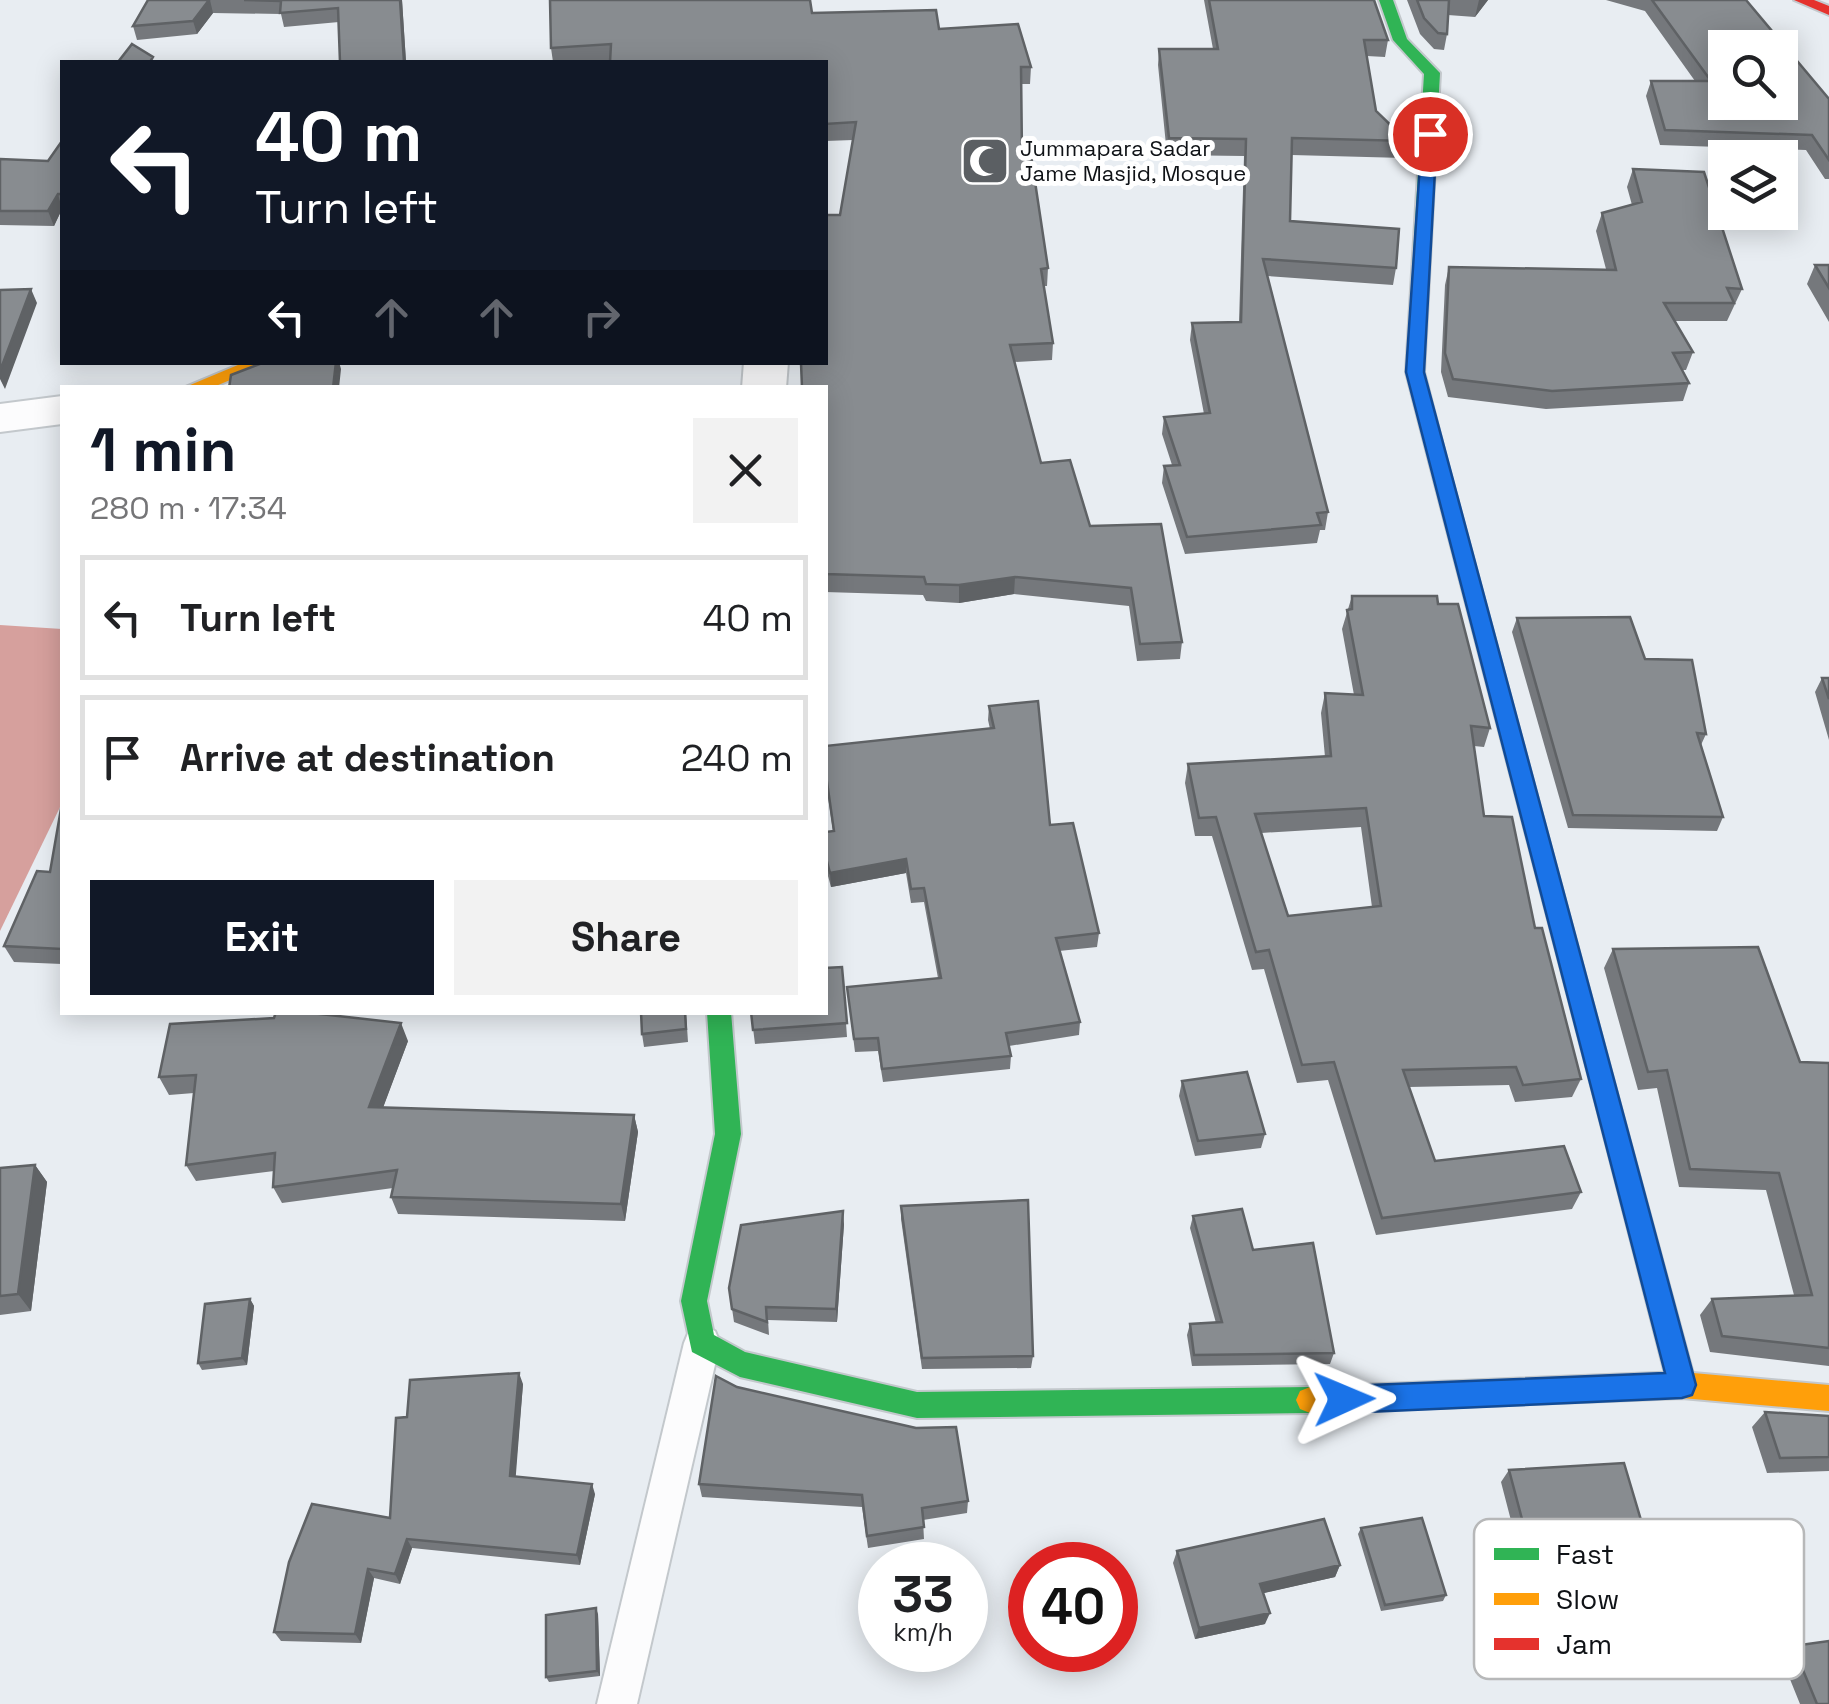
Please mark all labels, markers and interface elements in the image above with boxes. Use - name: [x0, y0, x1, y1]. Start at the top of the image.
- map controls: [1708, 30, 1798, 230]
- button: search: [1708, 30, 1798, 120]
- text: 40 m: [255, 92, 422, 181]
- pin: [1388, 92, 1473, 177]
- icon: left: [90, 100, 220, 230]
- icon: arrive: [1403, 107, 1458, 162]
- place label: Jummapara Sadar Jame Masjid, Mosque: [1020, 134, 1246, 187]
- mosque icon: Jummapara Sadar Jame Masjid, Mosque: [959, 135, 1011, 187]
- button: layers: [1708, 140, 1798, 230]
- text: Turn left: [255, 179, 438, 236]
- icon: left: [259, 290, 314, 345]
- icon: ahead: [364, 290, 419, 345]
- icon: ahead: [469, 290, 524, 345]
- icon: right: [574, 290, 629, 345]
- text: 1 min: [90, 412, 237, 489]
- button: close: [693, 418, 798, 523]
- text: 280 m · 17:34: [90, 488, 287, 528]
- icon: left: [95, 590, 150, 645]
- text: Turn left: [180, 594, 336, 642]
- text: 40 m: [702, 594, 793, 642]
- icon: arrive: [95, 730, 150, 785]
- text: Arrive at destination: [180, 734, 555, 782]
- text: 240 m: [681, 734, 793, 782]
- button: Exit: [90, 880, 434, 995]
- button: Share: [454, 880, 798, 995]
- position arrow: [1292, 1347, 1396, 1451]
- legend: [1474, 1519, 1804, 1679]
- text: Fast: [1556, 1536, 1614, 1572]
- speed limit sign: 40: [1008, 1542, 1138, 1672]
- text: 33: [893, 1563, 953, 1627]
- text: Slow: [1556, 1581, 1619, 1617]
- text: km/h: [893, 1616, 953, 1648]
- text: Jam: [1556, 1626, 1612, 1662]

